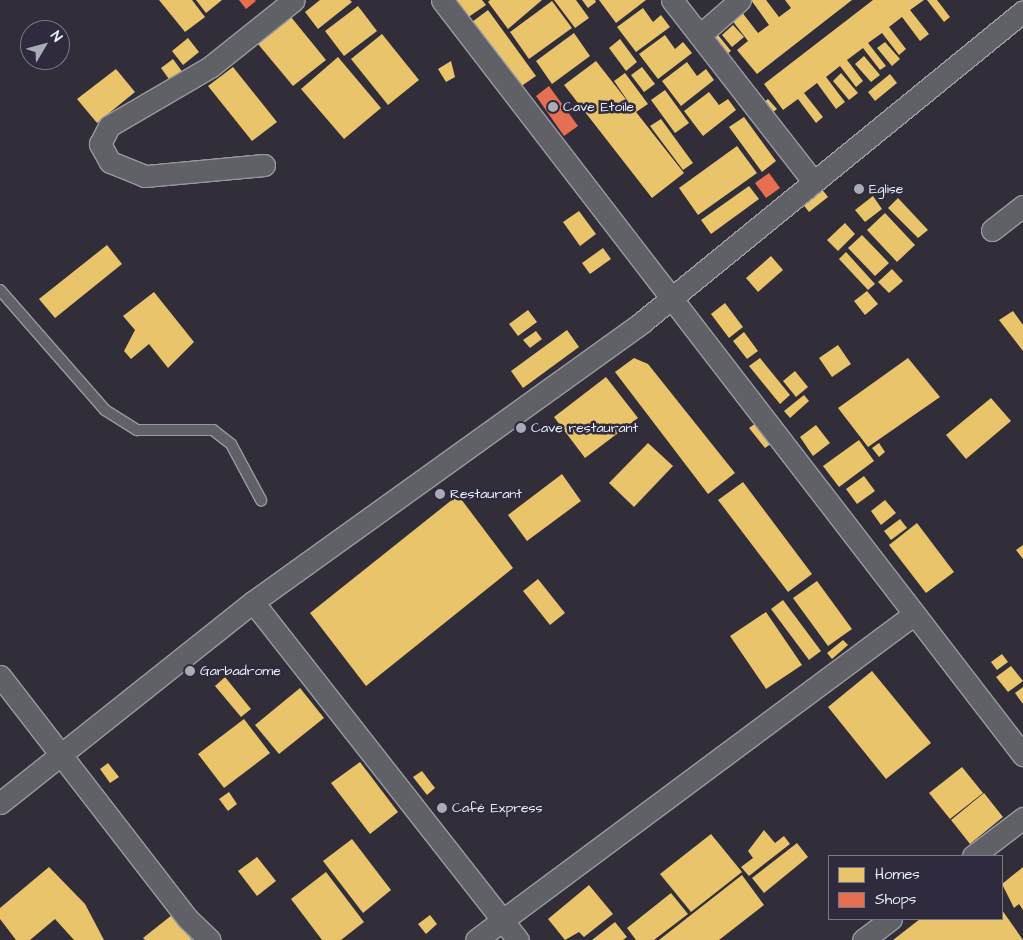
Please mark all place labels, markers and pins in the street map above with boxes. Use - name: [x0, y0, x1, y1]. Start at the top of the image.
- place label: Cave Etoile: [563, 99, 634, 115]
- marker: Cave Etoile: [547, 101, 559, 113]
- place label: Eglise: [869, 181, 903, 197]
- marker: Eglise: [853, 183, 865, 195]
- place label: Cave restaurant: [531, 420, 638, 436]
- marker: Cave restaurant: [515, 422, 527, 434]
- place label: Restaurant: [450, 486, 522, 502]
- marker: Restaurant: [434, 488, 446, 500]
- place label: Garbadrome: [200, 663, 281, 679]
- marker: Garbadrome: [184, 665, 196, 677]
- place label: Café Express: [452, 800, 543, 816]
- marker: Café Express: [436, 802, 448, 814]

